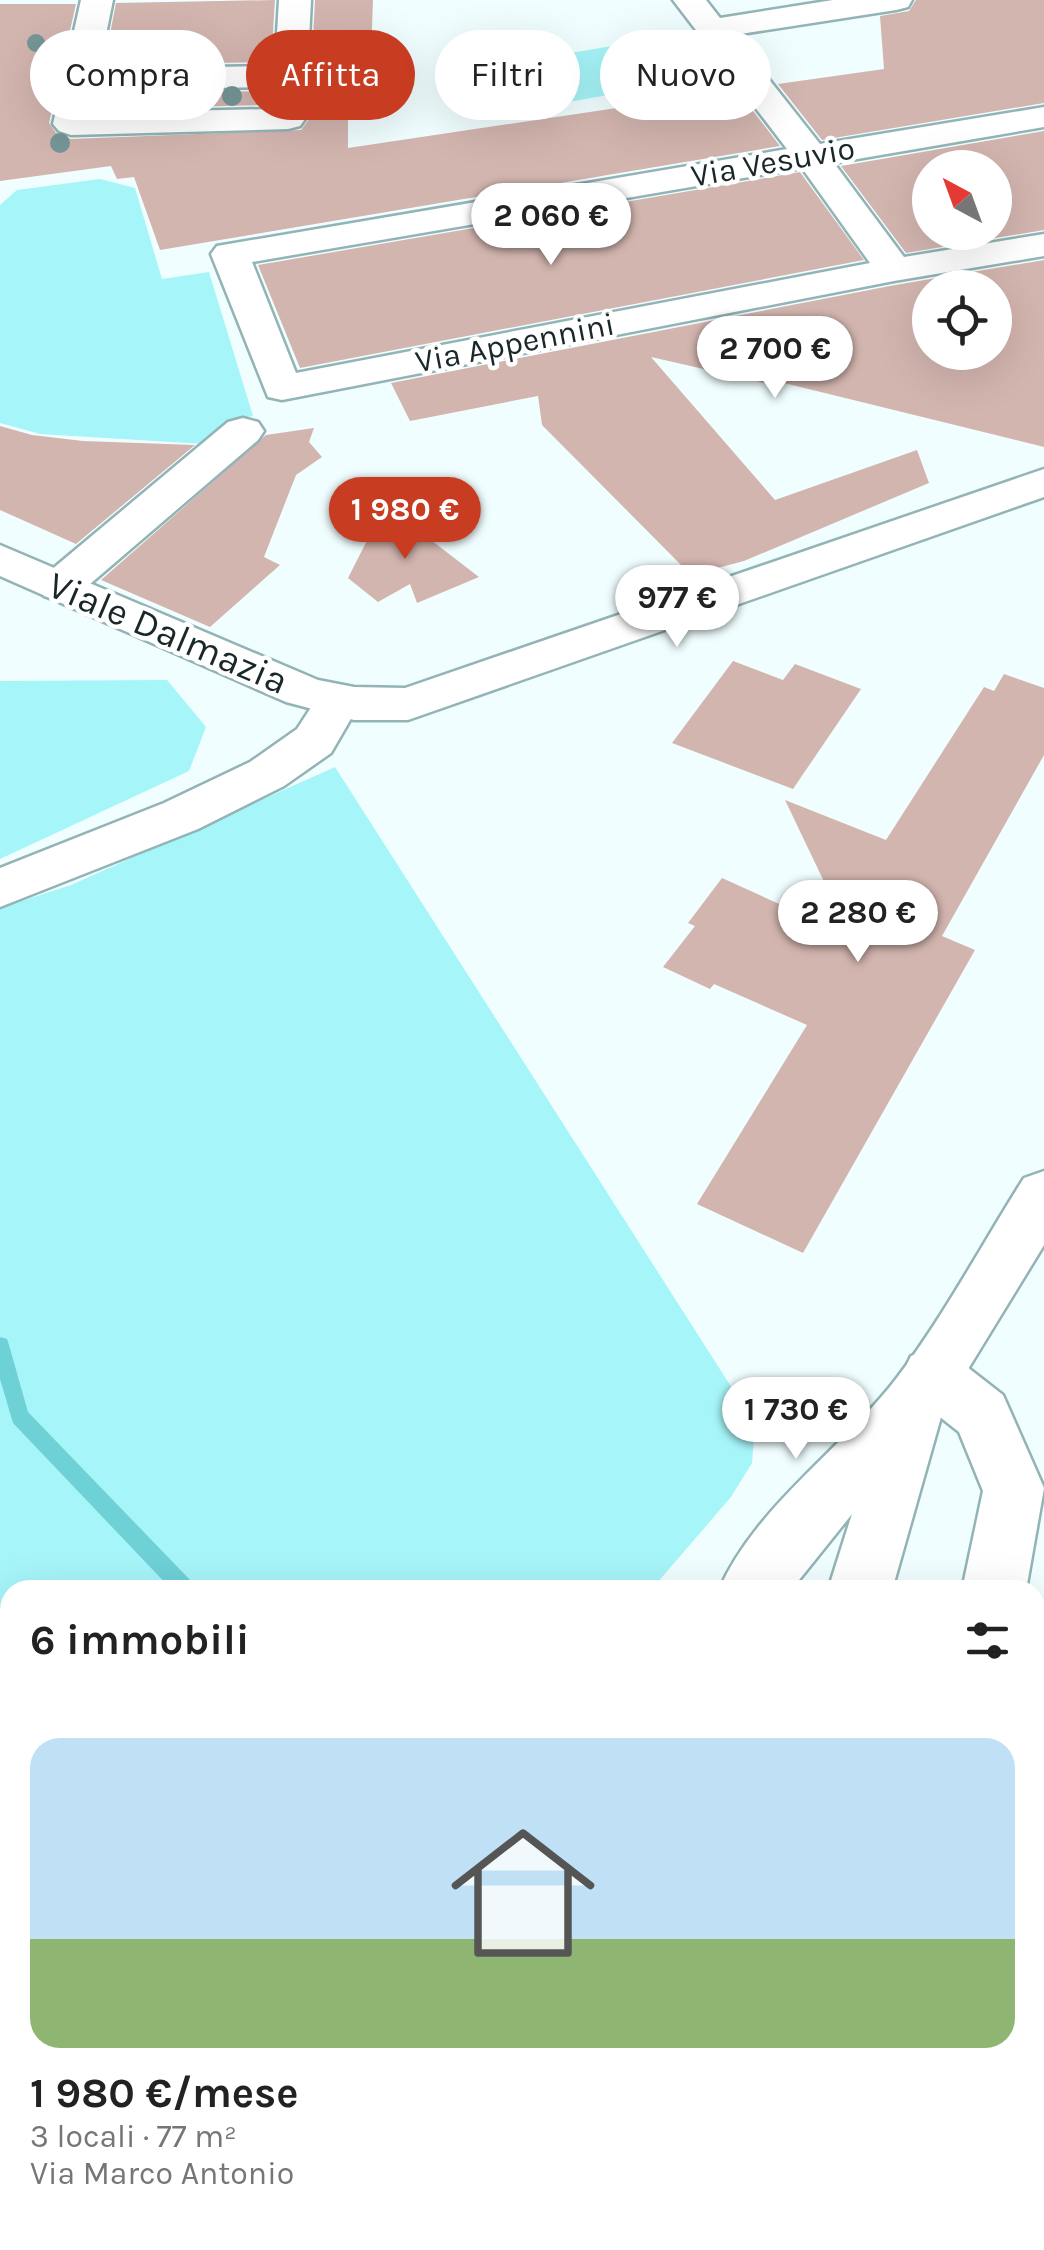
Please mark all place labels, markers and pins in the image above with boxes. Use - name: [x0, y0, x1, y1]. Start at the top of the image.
- pin: 2 060 €: [459, 183, 643, 268]
- pin: 2 700 €: [683, 316, 867, 401]
- pin: 1 980 €: [313, 477, 497, 562]
- pin: 977 €: [607, 565, 747, 650]
- pin: 2 280 €: [766, 880, 950, 965]
- pin: 1 730 €: [704, 1377, 888, 1462]

